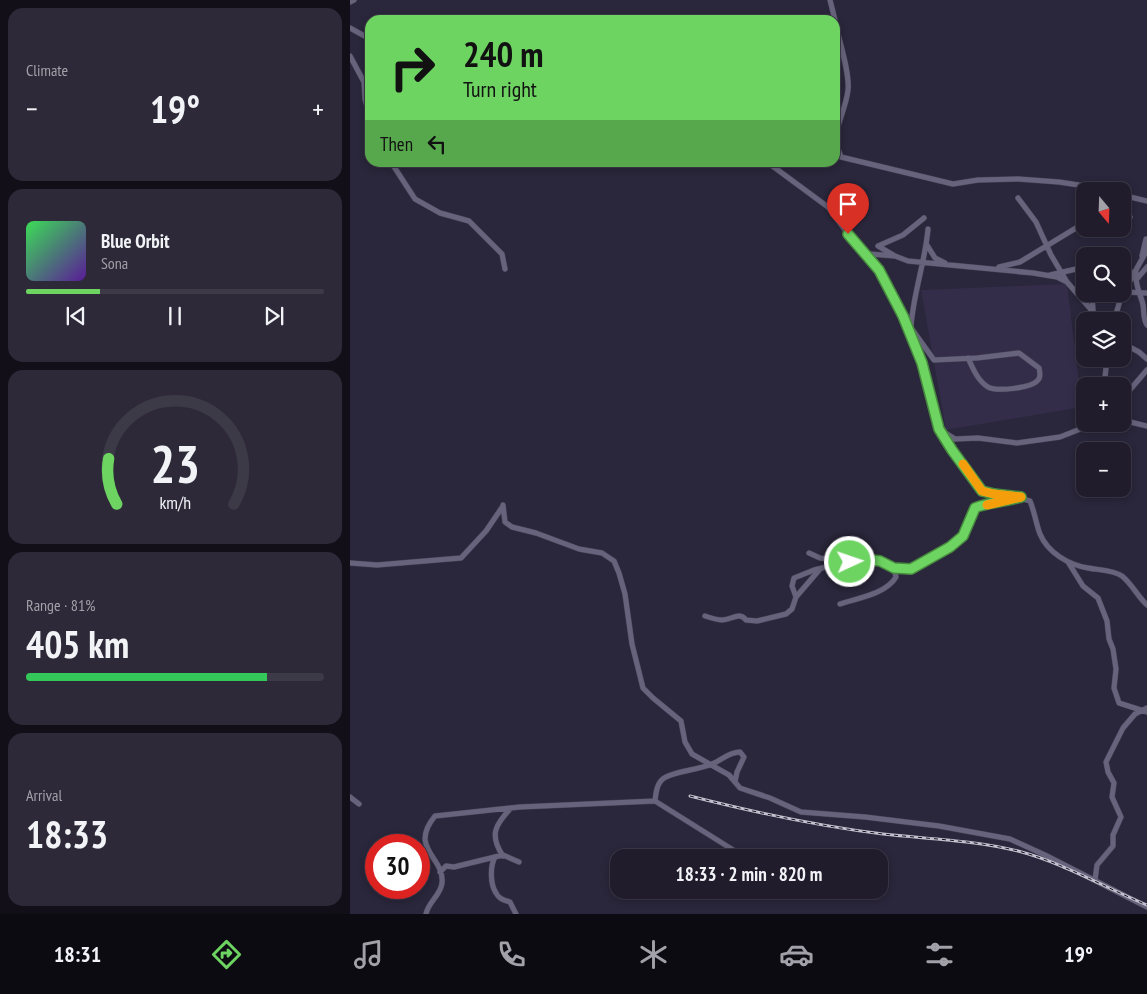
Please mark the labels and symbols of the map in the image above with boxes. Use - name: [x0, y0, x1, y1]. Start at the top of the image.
- north arrow: [1076, 182, 1131, 238]
- pin: [827, 183, 869, 234]
- position arrow: [823, 535, 875, 587]
- speed limit sign: 30: [365, 834, 430, 899]

